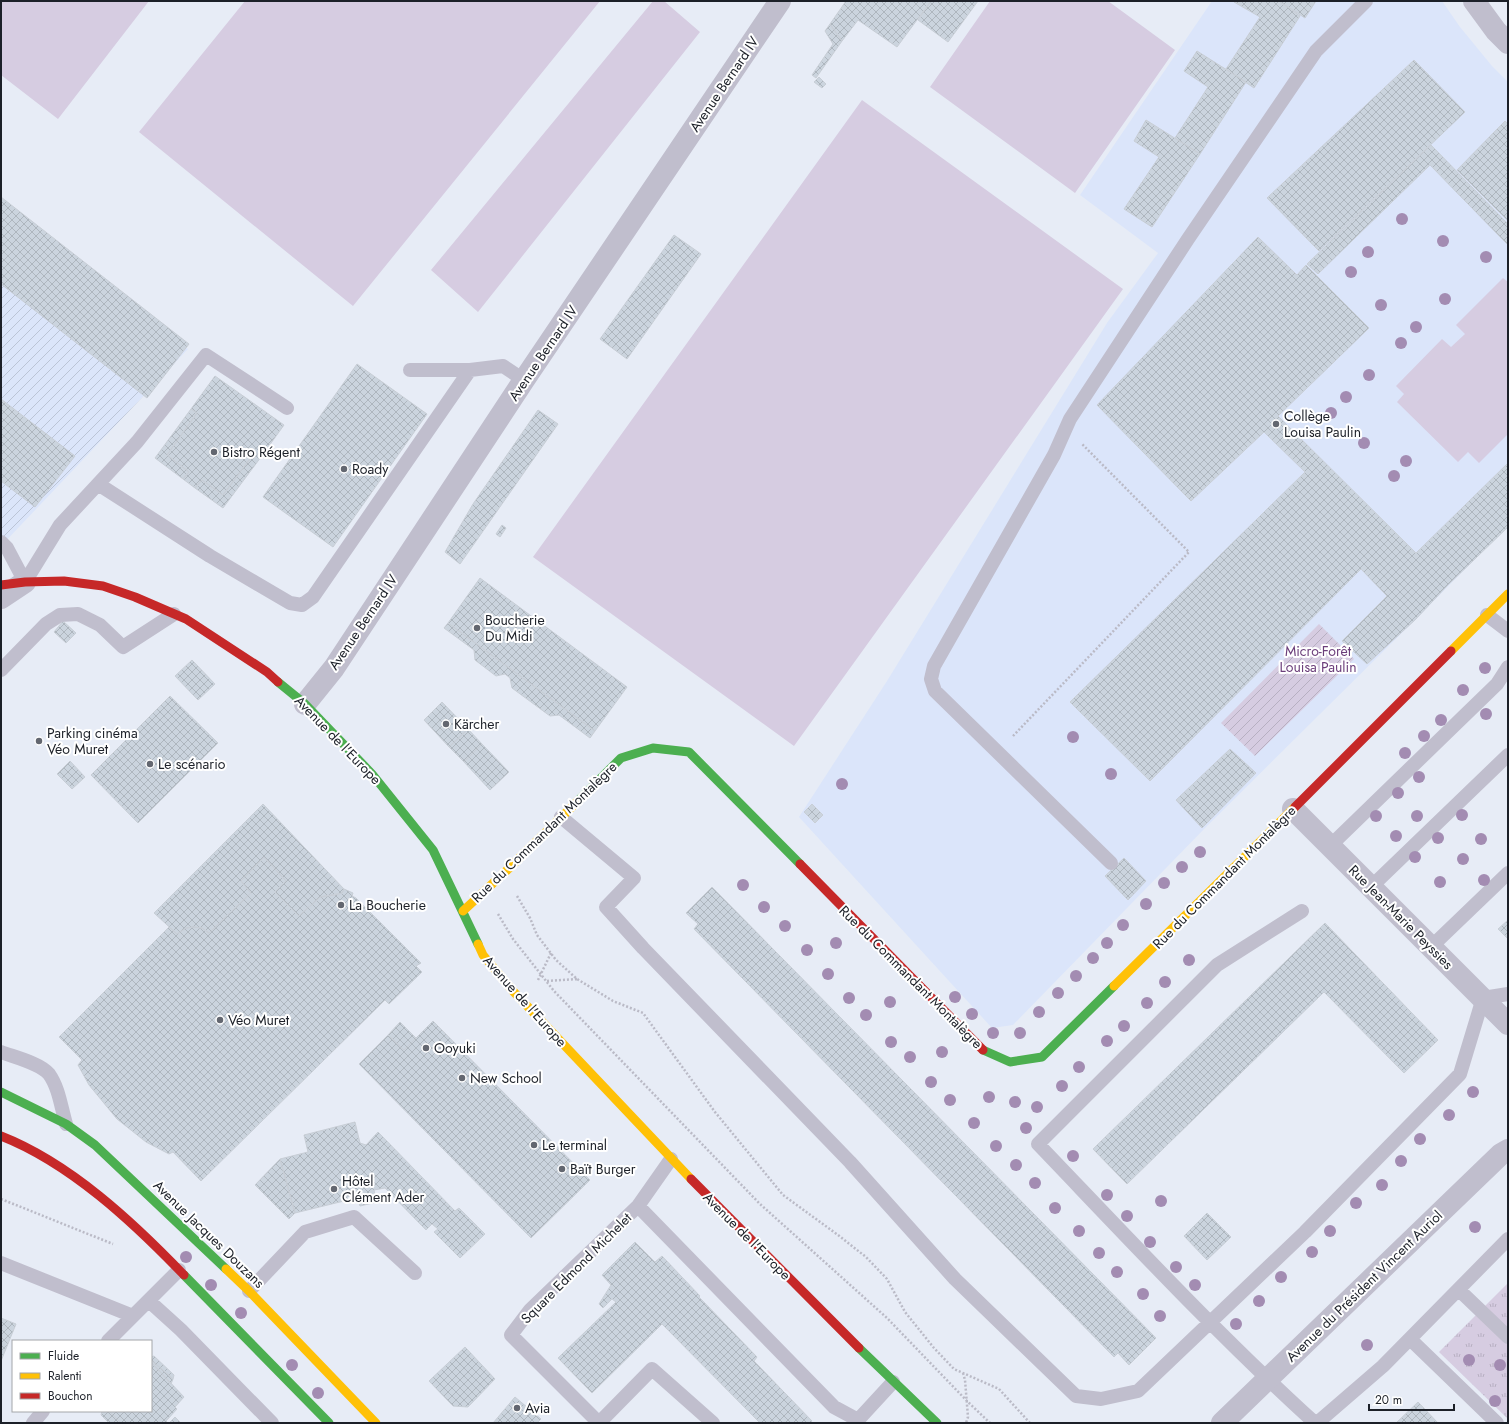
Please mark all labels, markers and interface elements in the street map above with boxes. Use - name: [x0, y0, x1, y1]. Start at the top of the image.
- street label: Avenue Bernard IV: [685, 32, 764, 136]
- street label: Avenue Bernard IV: [504, 301, 583, 405]
- place label: Collège Louisa Paulin: [1284, 406, 1361, 442]
- marker: Collège Louisa Paulin: [1271, 419, 1281, 429]
- place label: Bistro Régent: [222, 442, 300, 462]
- marker: Bistro Régent: [209, 447, 219, 457]
- place label: Roady: [352, 459, 389, 479]
- marker: Roady: [339, 464, 349, 474]
- street label: Avenue Bernard IV: [324, 570, 403, 674]
- place label: Boucherie Du Midi: [485, 610, 545, 646]
- marker: Boucherie Du Midi: [472, 623, 482, 633]
- park label: Micro-Forêt Louisa Paulin: [1279, 641, 1357, 677]
- street label: Avenue de l'Europe: [290, 691, 386, 789]
- place label: Kärcher: [454, 714, 500, 734]
- marker: Kärcher: [441, 719, 451, 729]
- place label: Parking cinéma Véo Muret: [47, 723, 138, 759]
- marker: Parking cinéma Véo Muret: [34, 736, 44, 746]
- place label: Le scénario: [158, 754, 226, 774]
- street label: Rue du Commandant Montalègre: [467, 757, 621, 907]
- marker: Le scénario: [145, 759, 155, 769]
- street label: Rue du Commandant Montalègre: [1148, 801, 1300, 953]
- street label: Rue Jean-Marie Peyssies: [1344, 860, 1458, 974]
- place label: La Boucherie: [349, 895, 426, 915]
- marker: La Boucherie: [336, 900, 346, 910]
- street label: Rue du Commandant Montalègre: [835, 901, 987, 1053]
- street label: Avenue de l'Europe: [478, 951, 572, 1051]
- place label: Véo Muret: [228, 1010, 290, 1030]
- marker: Véo Muret: [215, 1015, 225, 1025]
- place label: Ooyuki: [434, 1038, 476, 1058]
- marker: Ooyuki: [421, 1043, 431, 1053]
- place label: New School: [470, 1068, 542, 1088]
- marker: New School: [457, 1073, 467, 1083]
- place label: Le terminal: [542, 1135, 607, 1155]
- marker: Le terminal: [529, 1140, 539, 1150]
- place label: Baït Burger: [570, 1159, 636, 1179]
- marker: Baït Burger: [557, 1164, 567, 1174]
- place label: Hôtel Clément Ader: [342, 1171, 424, 1207]
- street label: Avenue Jacques Douzans: [149, 1176, 269, 1293]
- marker: Hôtel Clément Ader: [329, 1184, 339, 1194]
- street label: Avenue de l'Europe: [699, 1188, 795, 1284]
- street label: Avenue du Président Vincent Auriol: [1281, 1206, 1447, 1366]
- street label: Square Edmond Michelet: [516, 1208, 636, 1328]
- legend: [12, 1340, 152, 1412]
- text: Fluide: [48, 1347, 79, 1365]
- text: Ralenti: [48, 1367, 82, 1385]
- scale bar: [1369, 1386, 1454, 1412]
- text: Bouchon: [48, 1387, 92, 1405]
- text: 20 m: [1375, 1391, 1402, 1409]
- place label: Avia: [525, 1398, 550, 1418]
- marker: Avia: [512, 1403, 522, 1413]

